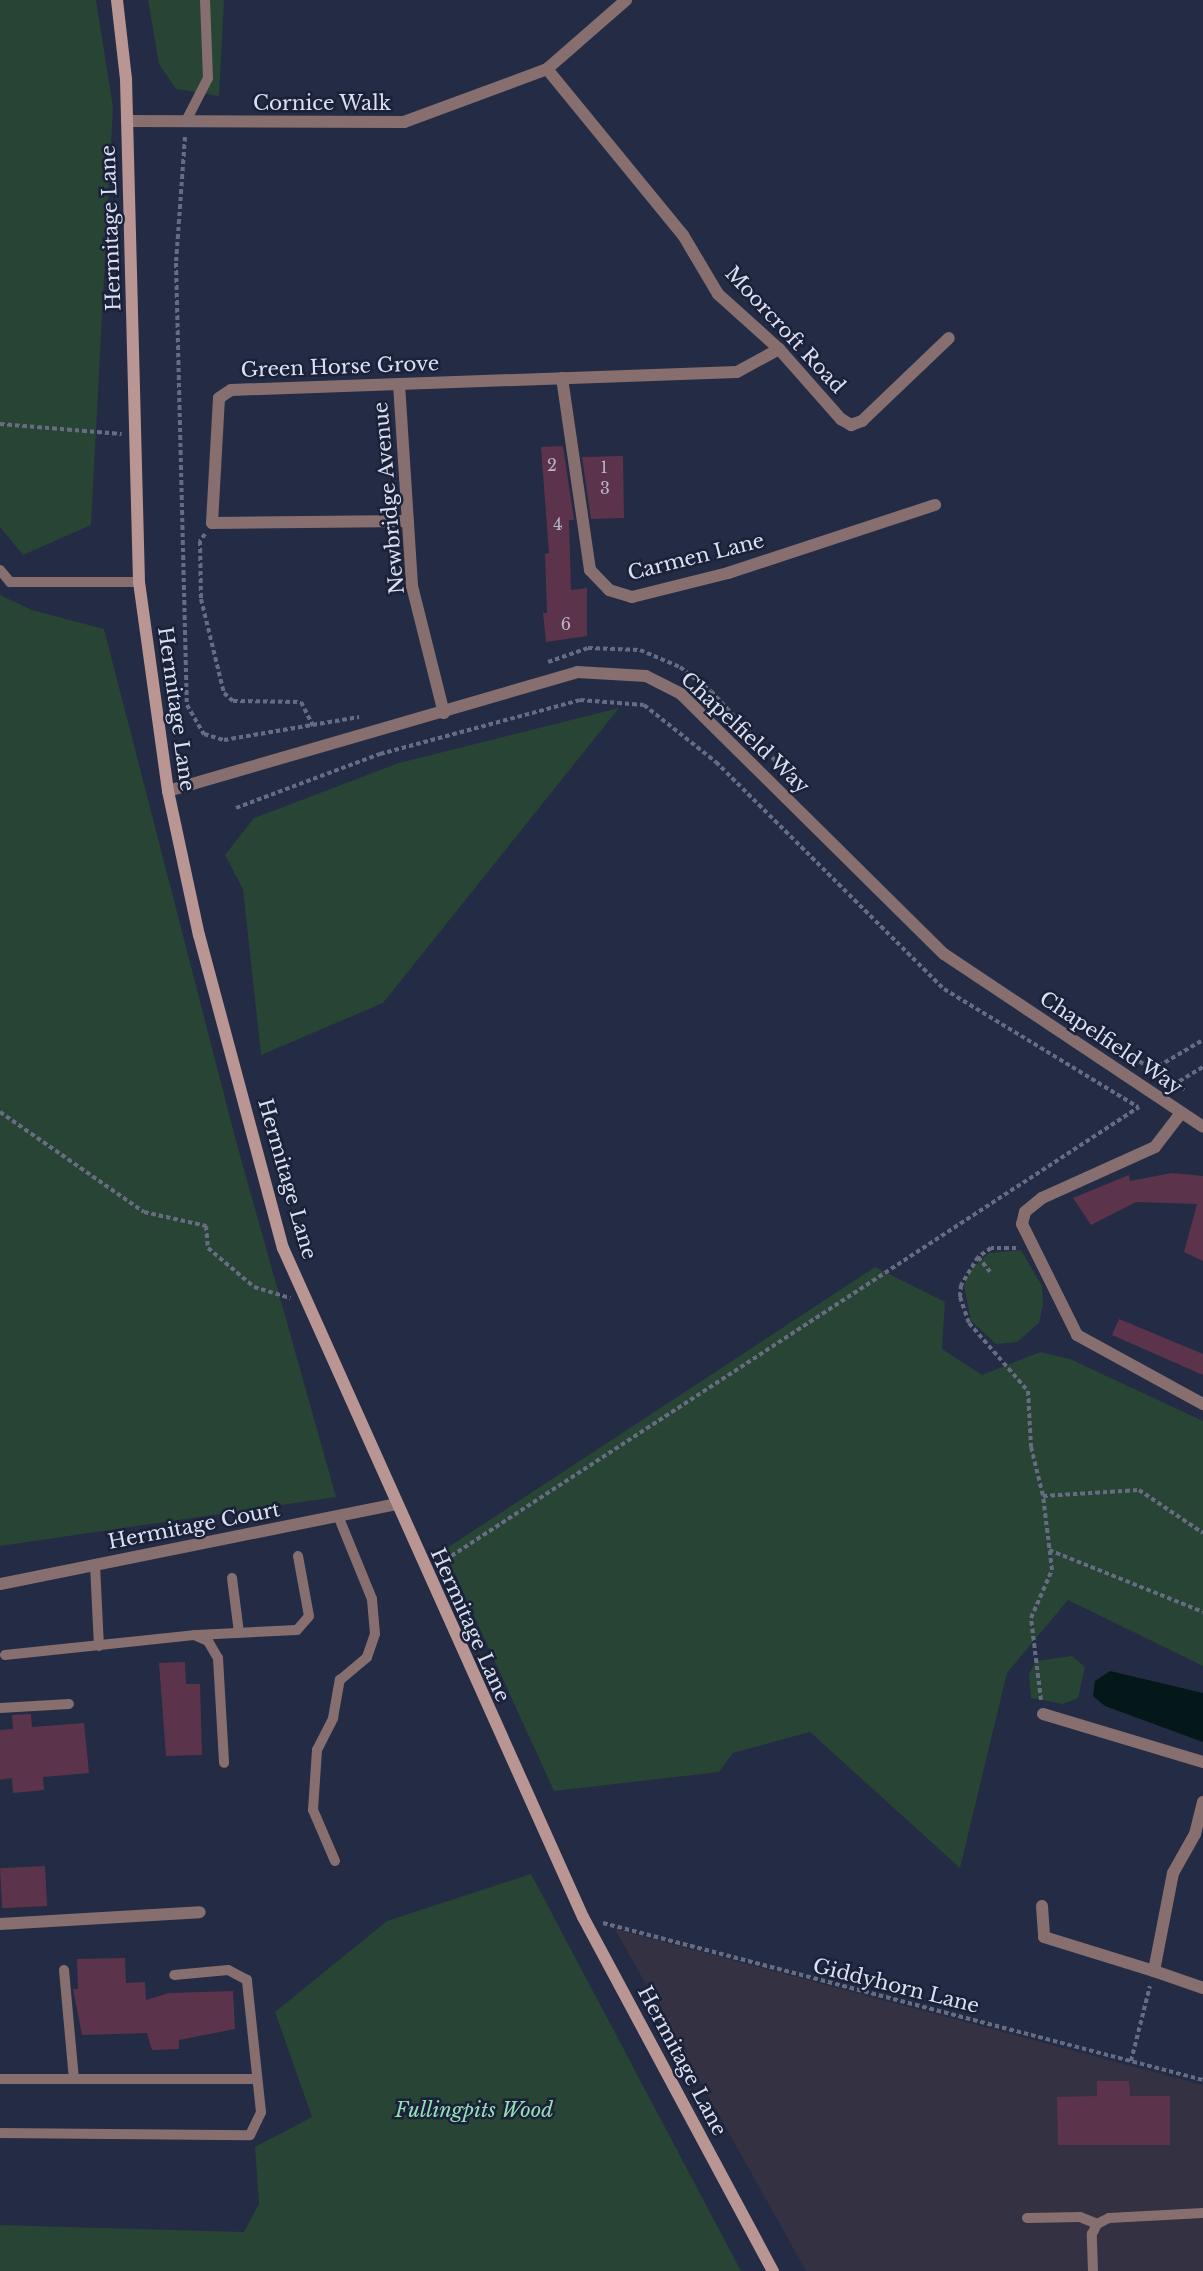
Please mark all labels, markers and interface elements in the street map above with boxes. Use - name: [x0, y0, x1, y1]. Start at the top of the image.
- street label: Cornice Walk: [253, 91, 391, 115]
- street label: Hermitage Lane: [96, 145, 126, 311]
- street label: Moorcroft Road: [720, 262, 850, 398]
- street label: Green Horse Grove: [240, 352, 440, 382]
- street label: Newbridge Avenue: [369, 400, 409, 596]
- house number: 2: [547, 455, 557, 475]
- house number: 1: [600, 457, 608, 477]
- house number: 3: [600, 478, 610, 498]
- house number: 4: [553, 514, 563, 534]
- street label: Carmen Lane: [625, 528, 767, 586]
- house number: 6: [561, 614, 571, 634]
- street label: Hermitage Lane: [153, 625, 199, 793]
- street label: Chapelfield Way: [675, 667, 815, 799]
- street label: Chapelfield Way: [1035, 986, 1187, 1100]
- street label: Hermitage Lane: [253, 1096, 321, 1262]
- street label: Hermitage Court: [106, 1498, 282, 1554]
- street label: Hermitage Lane: [425, 1544, 515, 1706]
- street label: Giddyhorn Lane: [810, 1954, 982, 2018]
- street label: Hermitage Lane: [632, 1982, 732, 2140]
- park label: Fullingpits Wood: [395, 2098, 553, 2122]

